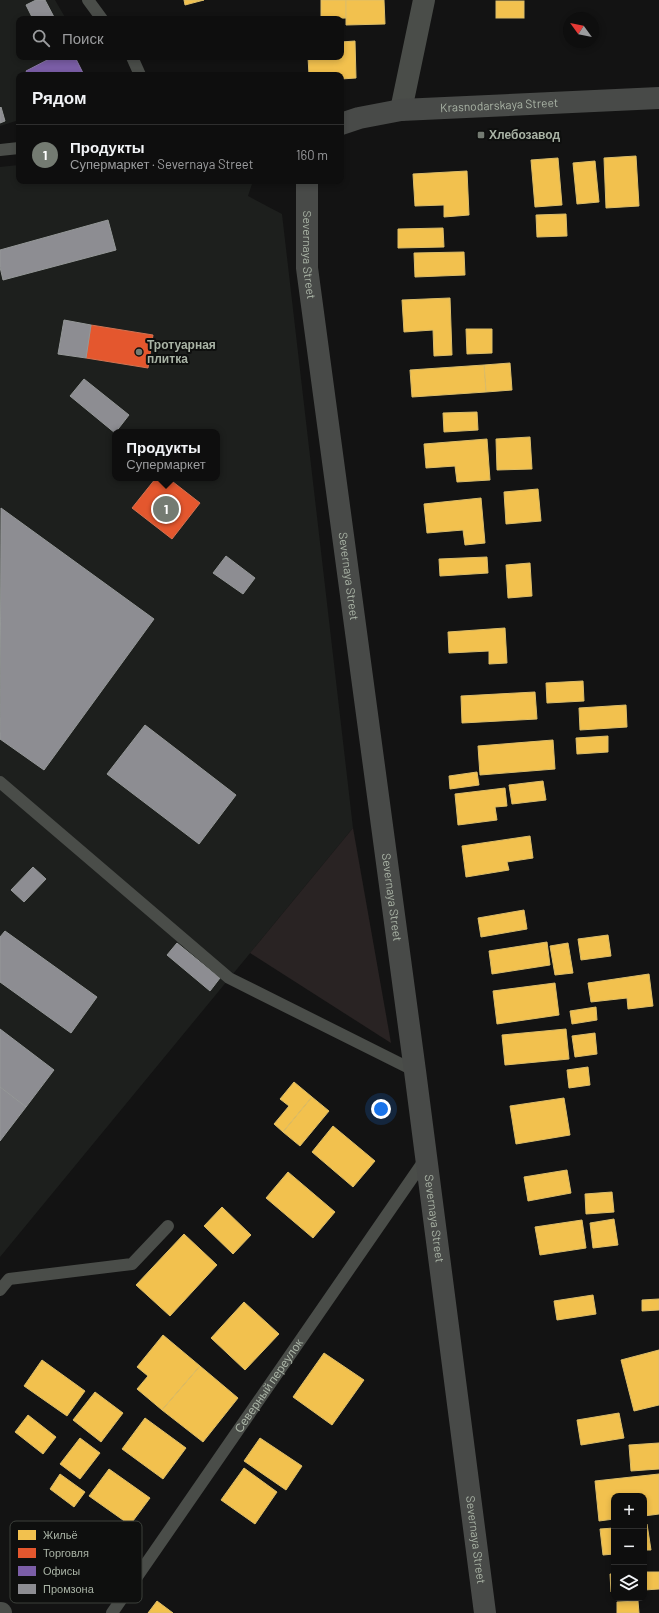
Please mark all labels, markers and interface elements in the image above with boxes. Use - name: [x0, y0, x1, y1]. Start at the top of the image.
- north arrow: [563, 12, 599, 48]
- search box: [16, 16, 344, 60]
- icon: search: [30, 27, 52, 49]
- text: Поиск: [62, 29, 104, 47]
- text: Рядом: [32, 87, 87, 107]
- street label: Krasnodarskaya Street: [440, 95, 558, 114]
- place label: Хлебозавод: [489, 127, 560, 142]
- marker: Хлебозавод: [476, 130, 486, 140]
- text: Продукты: [70, 138, 145, 156]
- text: 1: [43, 147, 47, 163]
- text: 160 m: [296, 147, 328, 163]
- text: Супермаркет · Severnaya Street: [70, 156, 253, 172]
- street label: Severnaya Street: [301, 211, 319, 300]
- place label: Тротуарная плитка: [147, 337, 216, 365]
- marker: Тротуарная плитка: [134, 347, 144, 357]
- popup: [112, 429, 220, 481]
- text: Продукты: [126, 438, 201, 456]
- text: Супермаркет: [126, 456, 206, 472]
- pin: 1: [153, 494, 179, 524]
- street label: Severnaya Street: [337, 531, 362, 621]
- street label: Severnaya Street: [380, 852, 405, 942]
- your location: [371, 1099, 391, 1119]
- street label: Severnaya Street: [422, 1173, 448, 1263]
- street label: Северный переулок: [231, 1335, 306, 1435]
- map controls: [611, 1493, 647, 1601]
- button: +: [611, 1493, 647, 1529]
- street label: Severnaya Street: [464, 1495, 489, 1585]
- legend: [10, 1521, 142, 1603]
- text: Жильё: [43, 1528, 78, 1541]
- button: −: [611, 1529, 647, 1565]
- text: Торговля: [43, 1546, 89, 1559]
- text: Офисы: [43, 1564, 80, 1577]
- button: layers: [611, 1565, 647, 1601]
- text: Промзона: [43, 1582, 95, 1595]

